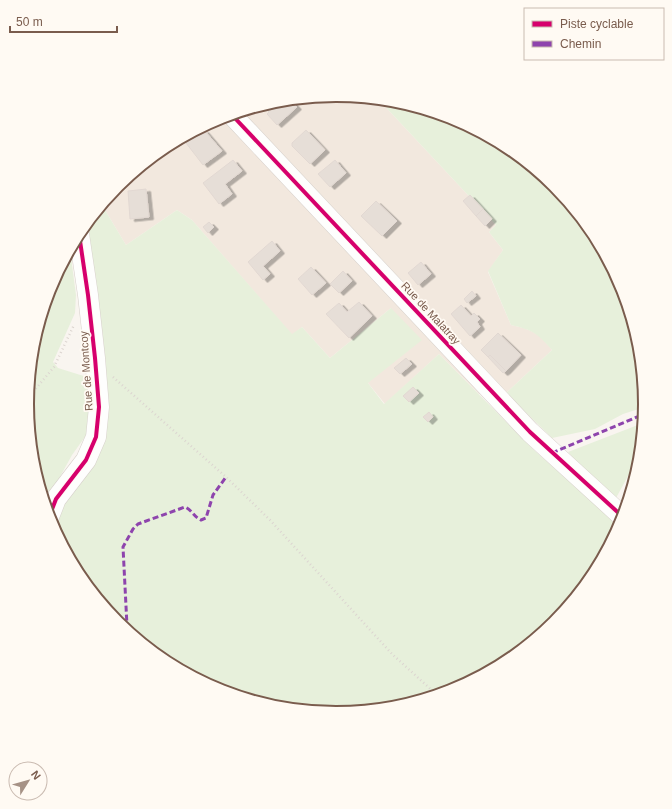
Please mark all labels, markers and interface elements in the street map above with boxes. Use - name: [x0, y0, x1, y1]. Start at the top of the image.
- scale bar: [10, 8, 117, 34]
- legend: [524, 8, 664, 60]
- text: 50 m: [16, 15, 43, 29]
- text: Piste cyclable: [560, 17, 634, 31]
- text: Chemin: [560, 37, 601, 51]
- street label: Rue de Malatray: [399, 279, 463, 347]
- street label: Rue de Montcoy: [77, 330, 95, 411]
- north arrow: [8, 761, 48, 801]
- text: N: [29, 768, 43, 782]

